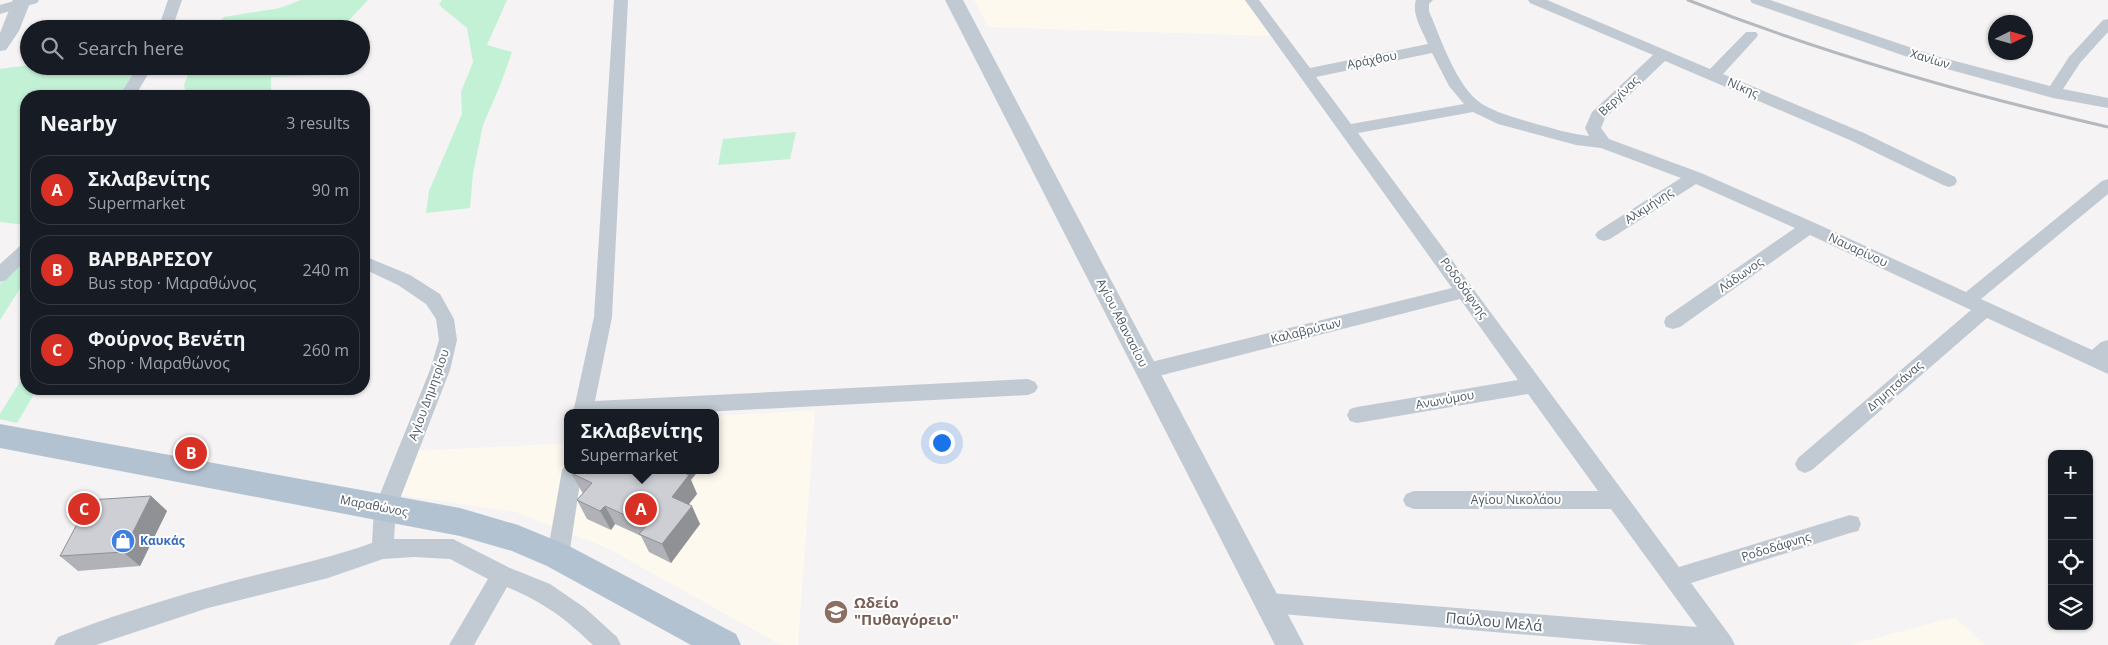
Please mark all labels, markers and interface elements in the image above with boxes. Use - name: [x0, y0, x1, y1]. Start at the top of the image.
- north arrow: [1988, 15, 2033, 60]
- search box: [20, 20, 370, 75]
- icon: search: [38, 34, 66, 62]
- text: Search here: [78, 35, 184, 61]
- street label: Χανίων: [1908, 44, 1952, 73]
- street label: Αράχθου: [1346, 46, 1398, 73]
- street label: Βεργίνας: [1595, 72, 1643, 119]
- street label: Νίκης: [1725, 73, 1762, 102]
- text: Nearby: [40, 109, 117, 137]
- text: 3 results: [286, 112, 350, 134]
- text: Σκλαβενίτης: [88, 166, 209, 192]
- text: A: [51, 179, 63, 201]
- text: 90 m: [312, 179, 349, 201]
- street label: Αλκμήνης: [1621, 183, 1676, 228]
- text: Supermarket: [88, 192, 185, 214]
- street label: Ναυαρίνου: [1826, 228, 1891, 271]
- text: ΒΑΡΒΑΡΕΣΟΥ: [88, 246, 213, 272]
- street label: Λάδωνος: [1715, 253, 1766, 296]
- street label: Ροδοδάφνης: [1436, 254, 1492, 322]
- text: B: [52, 259, 62, 281]
- text: 240 m: [303, 259, 349, 281]
- text: Bus stop · Μαραθώνος: [88, 272, 257, 294]
- street label: Αγίου Αθανασίου: [1093, 276, 1152, 370]
- street label: Καλαβρύτων: [1269, 314, 1343, 347]
- text: Φούρνος Βενέτη: [88, 326, 245, 352]
- text: C: [52, 339, 62, 361]
- text: 260 m: [303, 339, 349, 361]
- street label: Αγίου Δημητρίου: [404, 347, 453, 443]
- text: Shop · Μαραθώνος: [88, 352, 230, 374]
- street label: Δημητσάνας: [1863, 356, 1926, 415]
- street label: Ανωνύμου: [1414, 386, 1476, 413]
- popup: [564, 409, 719, 474]
- text: Σκλαβενίτης: [581, 418, 702, 444]
- your location: [929, 430, 955, 456]
- pin: B: [175, 434, 207, 472]
- text: Supermarket: [581, 444, 678, 466]
- map controls: [2048, 450, 2093, 630]
- button: +: [2048, 450, 2093, 495]
- pin: C: [68, 490, 100, 528]
- pin: A: [625, 490, 657, 528]
- street label: Μαραθώνος: [339, 491, 410, 520]
- street label: Αγίου Νικολάου: [1471, 491, 1561, 508]
- button: −: [2048, 495, 2093, 540]
- shop icon: Καυκάς: [110, 528, 136, 554]
- street label: Ροδοδάφνης: [1739, 528, 1813, 565]
- place label: Καυκάς: [140, 532, 185, 549]
- button: locate: [2048, 540, 2093, 585]
- button: layers: [2048, 585, 2093, 630]
- place label: Ωδείο "Πυθαγόρειο": [854, 592, 959, 629]
- school or university icon: Ωδείο "Πυθαγόρειο": [823, 599, 849, 625]
- street label: Παύλου Μελά: [1445, 607, 1543, 635]

